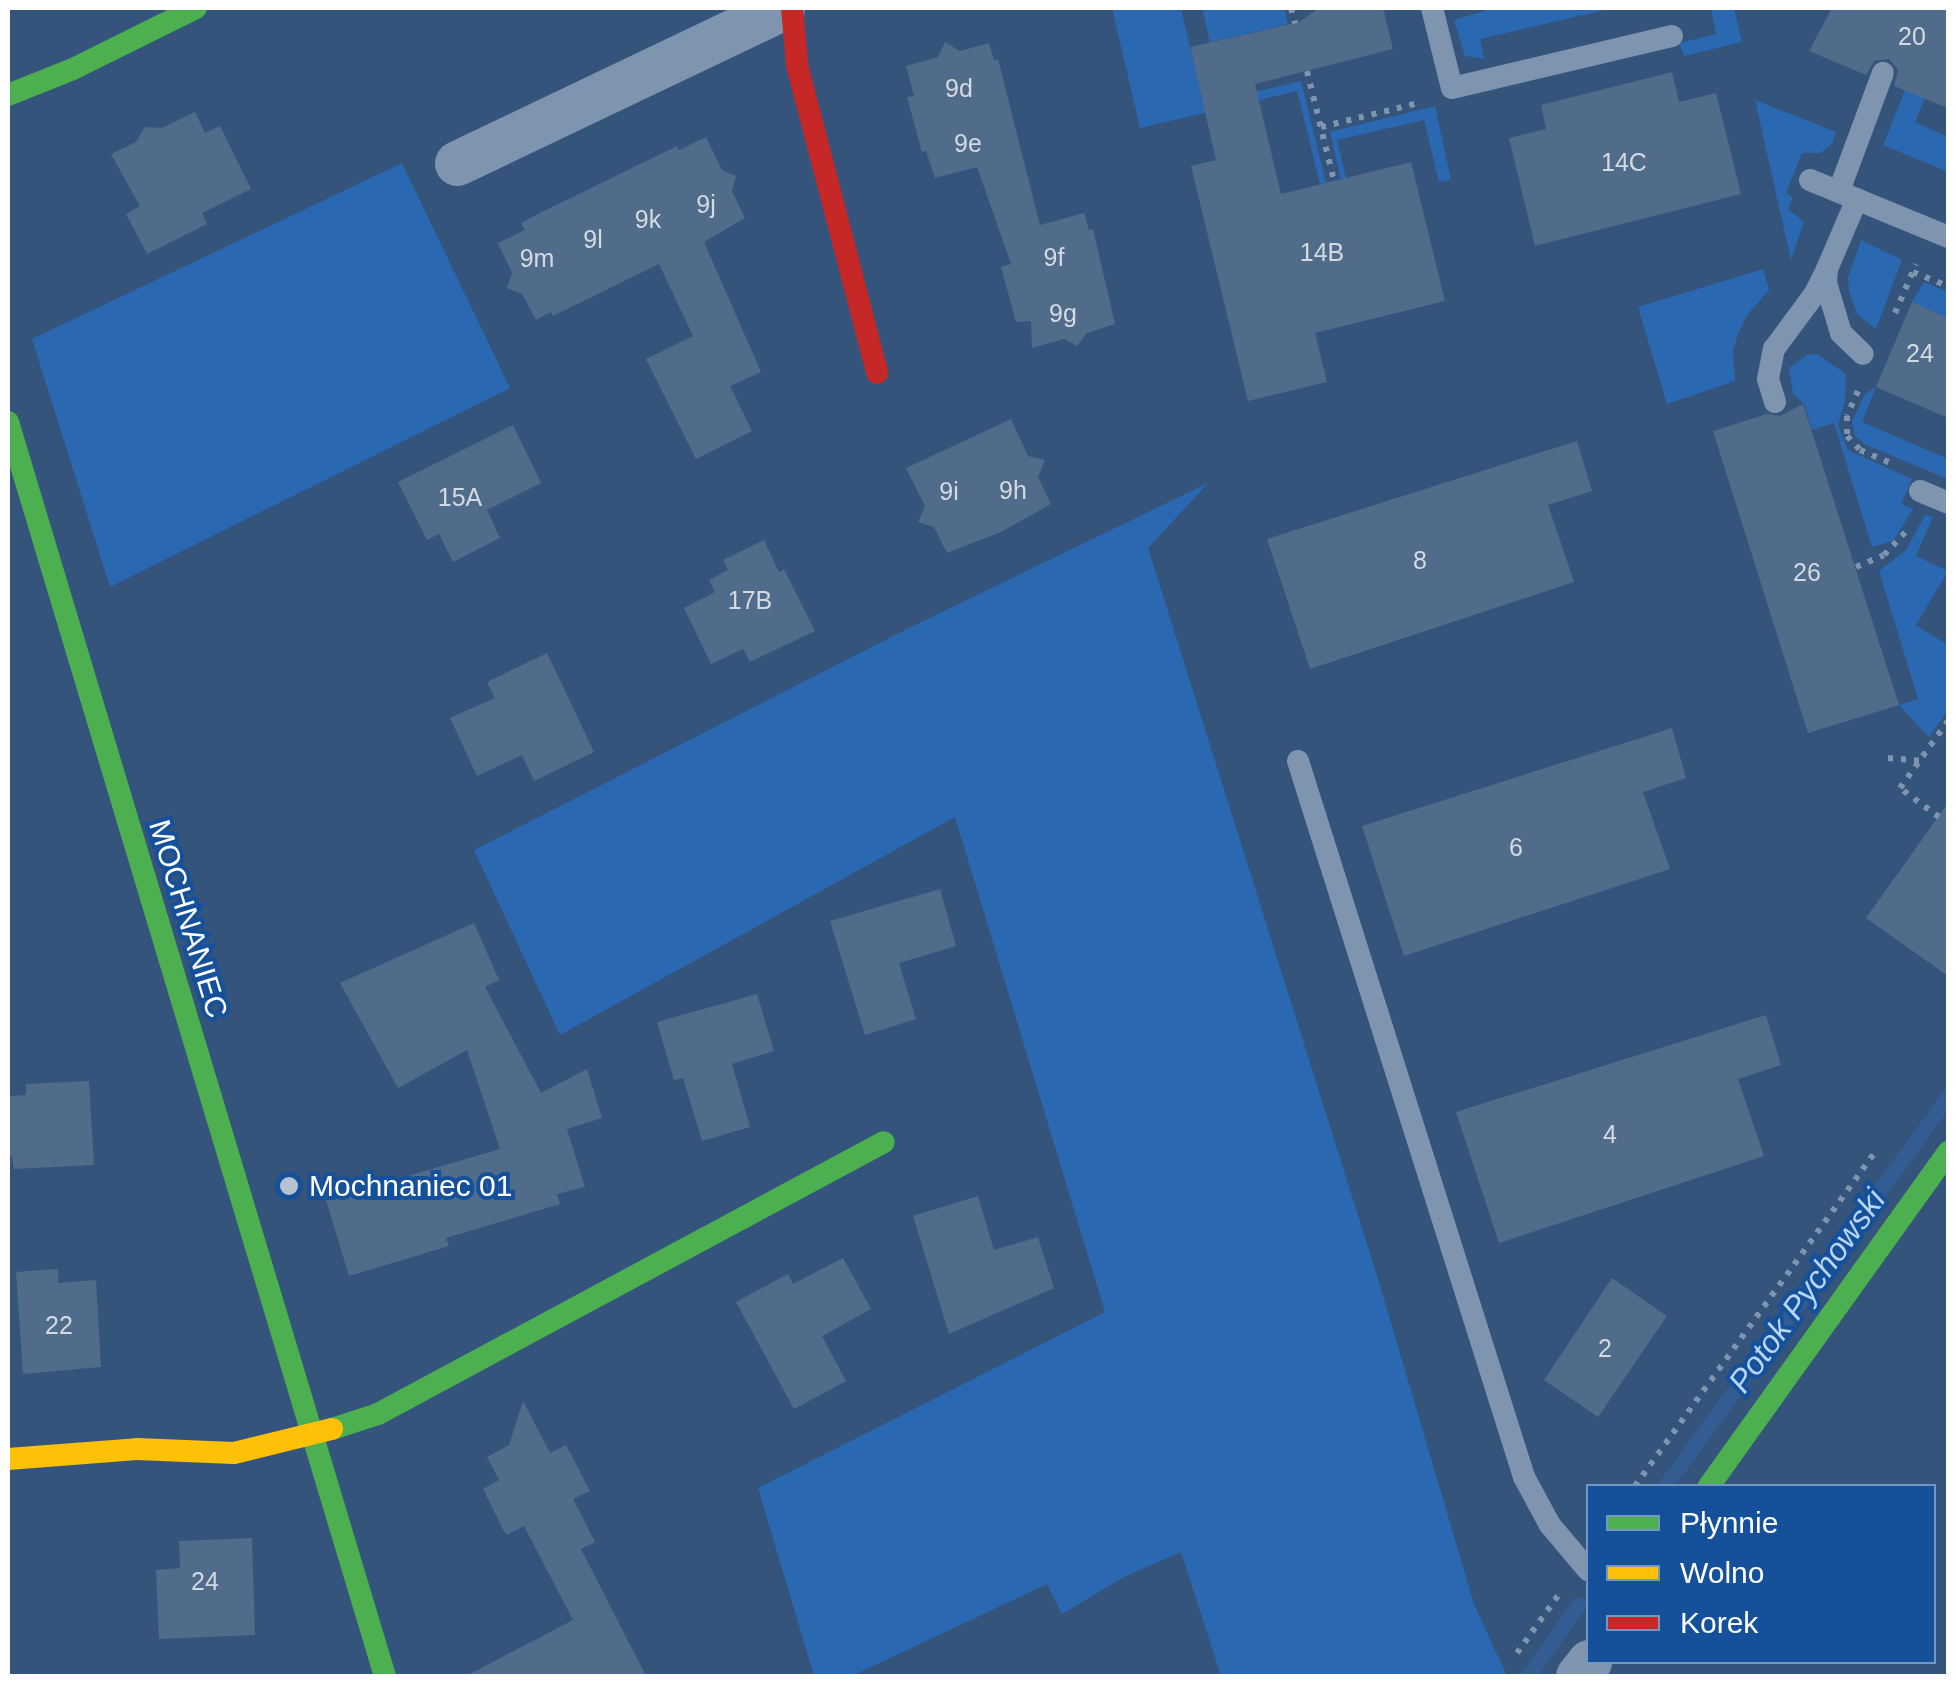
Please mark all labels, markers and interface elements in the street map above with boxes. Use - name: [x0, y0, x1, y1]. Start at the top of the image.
- house number: 20: [1898, 21, 1926, 51]
- house number: 9d: [945, 73, 973, 103]
- house number: 9e: [954, 128, 982, 158]
- house number: 14C: [1601, 147, 1647, 177]
- house number: 9j: [696, 189, 716, 219]
- house number: 9k: [635, 204, 661, 234]
- house number: 9l: [583, 224, 603, 254]
- house number: 14B: [1300, 237, 1344, 267]
- house number: 9f: [1044, 242, 1064, 272]
- house number: 9m: [520, 243, 554, 273]
- house number: 9g: [1049, 298, 1077, 328]
- house number: 24: [1906, 338, 1934, 368]
- house number: 9h: [999, 475, 1027, 505]
- house number: 9i: [939, 476, 959, 506]
- house number: 15A: [438, 482, 482, 512]
- house number: 8: [1413, 545, 1427, 575]
- house number: 26: [1793, 557, 1821, 587]
- house number: 17B: [728, 585, 772, 615]
- street label: MOCHNANIEC: [141, 816, 235, 1022]
- house number: 6: [1509, 832, 1523, 862]
- house number: 4: [1603, 1119, 1617, 1149]
- place label: Mochnaniec 01: [309, 1168, 512, 1204]
- marker: Mochnaniec 01: [278, 1175, 300, 1197]
- water label: Potok Pychowski: [1720, 1182, 1894, 1400]
- house number: 22: [45, 1310, 73, 1340]
- house number: 2: [1598, 1333, 1612, 1363]
- legend: [1586, 1484, 1936, 1664]
- text: Płynnie: [1680, 1506, 1778, 1539]
- text: Wolno: [1680, 1556, 1765, 1589]
- house number: 24: [191, 1566, 219, 1596]
- text: Korek: [1680, 1606, 1758, 1639]

